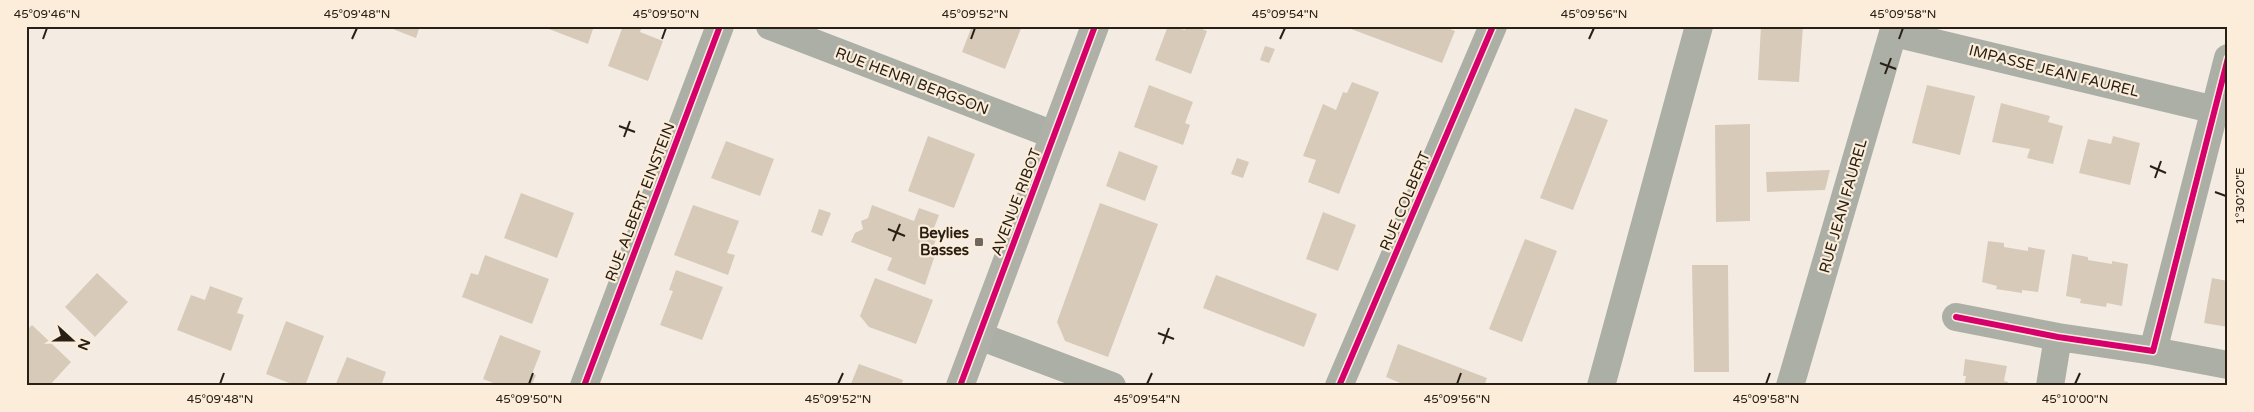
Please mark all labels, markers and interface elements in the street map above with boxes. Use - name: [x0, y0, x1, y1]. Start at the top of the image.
- text: 45°09'46"N: [14, 7, 80, 21]
- text: 45°09'48"N: [324, 7, 390, 21]
- text: 45°09'50"N: [633, 7, 699, 21]
- text: 45°09'52"N: [942, 7, 1008, 21]
- text: 45°09'54"N: [1252, 7, 1318, 21]
- text: 45°09'56"N: [1561, 7, 1627, 21]
- text: 45°09'58"N: [1870, 7, 1936, 21]
- street label: IMPASSE JEAN FAUREL: [1967, 41, 2141, 101]
- street label: RUE HENRI BERGSON: [833, 43, 991, 119]
- street label: RUE ALBERT EINSTEIN: [601, 120, 679, 284]
- street label: RUE JEAN FAUREL: [1815, 137, 1871, 275]
- street label: AVENUE RIBOT: [987, 146, 1045, 258]
- street label: RUE COLBERT: [1376, 149, 1434, 253]
- text: 1°30'20"E: [2233, 167, 2247, 225]
- place label: Beylies Basses: [919, 224, 969, 259]
- marker: Beylies Basses: [973, 236, 985, 248]
- north arrow: [48, 314, 98, 364]
- text: N: [74, 336, 94, 353]
- text: 45°09'48"N: [187, 392, 253, 406]
- text: 45°09'50"N: [496, 392, 562, 406]
- text: 45°09'52"N: [805, 392, 871, 406]
- text: 45°09'54"N: [1114, 392, 1180, 406]
- text: 45°09'56"N: [1424, 392, 1490, 406]
- text: 45°09'58"N: [1733, 392, 1799, 406]
- text: 45°10'00"N: [2042, 392, 2108, 406]

